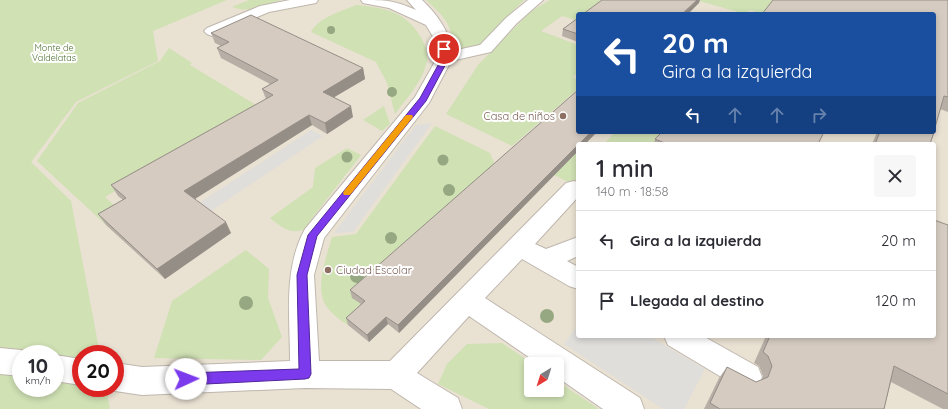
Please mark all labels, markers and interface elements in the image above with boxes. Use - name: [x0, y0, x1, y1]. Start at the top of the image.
- text: 20 m: [662, 25, 729, 60]
- icon: left: [596, 28, 648, 80]
- pin: [427, 32, 461, 66]
- icon: arrive: [433, 38, 455, 60]
- park label: Monte de Valdelatas: [32, 42, 76, 63]
- text: Gira a la izquierda: [662, 60, 813, 83]
- icon: left: [682, 104, 704, 126]
- icon: ahead: [724, 104, 746, 126]
- icon: ahead: [766, 104, 788, 126]
- icon: right: [808, 104, 830, 126]
- place label: Casa de niños: [483, 109, 555, 123]
- marker: Casa de niños: [558, 111, 568, 121]
- text: 1 min: [596, 153, 654, 183]
- button: close: [874, 155, 916, 197]
- text: 140 m · 18:58: [596, 183, 669, 199]
- icon: left: [596, 230, 618, 252]
- text: Gira a la izquierda: [630, 231, 762, 250]
- text: 20 m: [881, 231, 916, 250]
- place label: Ciudad Escolar: [336, 263, 413, 277]
- marker: Ciudad Escolar: [323, 265, 333, 275]
- icon: arrive: [596, 290, 618, 312]
- text: Llegada al destino: [630, 291, 764, 310]
- text: 120 m: [875, 291, 916, 310]
- speed limit sign: 20: [72, 345, 124, 397]
- text: 10: [28, 353, 48, 378]
- north arrow: [524, 357, 564, 397]
- map controls: [524, 357, 564, 397]
- position arrow: [165, 358, 207, 400]
- text: km/h: [25, 374, 51, 387]

